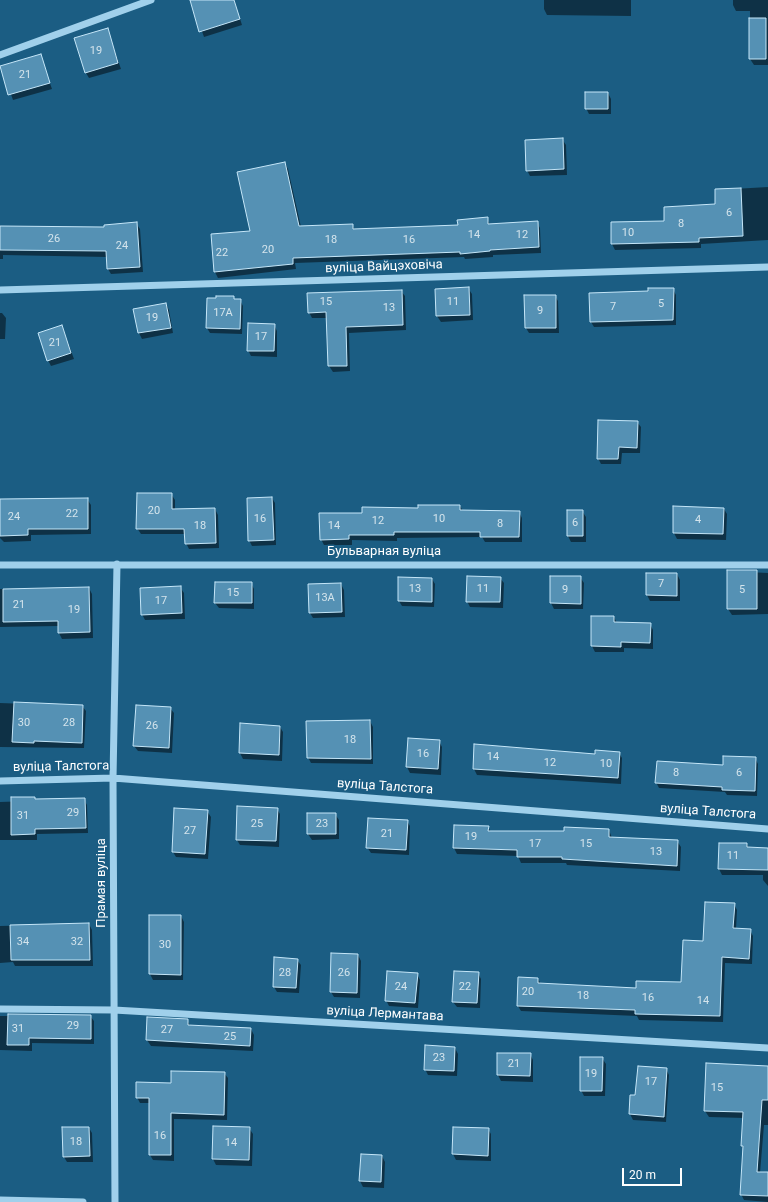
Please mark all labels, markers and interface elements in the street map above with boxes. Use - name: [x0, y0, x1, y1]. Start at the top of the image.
- house number: 19: [90, 44, 102, 58]
- house number: 21: [19, 68, 31, 82]
- house number: 6: [726, 206, 732, 220]
- house number: 8: [678, 217, 684, 231]
- house number: 10: [622, 226, 634, 240]
- house number: 14: [468, 228, 480, 242]
- house number: 12: [516, 228, 528, 242]
- house number: 26: [48, 232, 60, 246]
- house number: 18: [325, 233, 337, 247]
- house number: 16: [403, 233, 415, 247]
- house number: 24: [116, 239, 128, 253]
- house number: 20: [262, 243, 274, 257]
- house number: 22: [216, 246, 228, 260]
- street label: вуліца Вайцэховіча: [325, 257, 443, 277]
- house number: 15: [320, 295, 332, 309]
- house number: 11: [447, 295, 459, 309]
- house number: 5: [658, 297, 664, 311]
- house number: 7: [610, 300, 616, 314]
- house number: 13: [383, 301, 395, 315]
- house number: 9: [537, 304, 543, 318]
- house number: 17А: [213, 306, 233, 320]
- house number: 19: [146, 311, 158, 325]
- house number: 17: [255, 330, 267, 344]
- house number: 21: [49, 336, 61, 350]
- house number: 20: [148, 504, 160, 518]
- house number: 22: [66, 507, 78, 521]
- house number: 24: [8, 510, 20, 524]
- house number: 16: [254, 512, 266, 526]
- house number: 10: [433, 512, 445, 526]
- house number: 4: [695, 513, 701, 527]
- house number: 12: [372, 514, 384, 528]
- house number: 6: [572, 516, 578, 530]
- house number: 8: [497, 517, 503, 531]
- house number: 18: [194, 519, 206, 533]
- house number: 14: [328, 519, 340, 533]
- street label: Бульварная вуліца: [327, 544, 441, 560]
- house number: 7: [658, 577, 664, 591]
- house number: 13: [409, 582, 421, 596]
- house number: 11: [477, 582, 489, 596]
- house number: 9: [562, 583, 568, 597]
- house number: 5: [739, 583, 745, 597]
- house number: 15: [227, 586, 239, 600]
- house number: 13А: [315, 591, 335, 605]
- house number: 17: [155, 594, 167, 608]
- house number: 21: [13, 598, 25, 612]
- house number: 19: [68, 603, 80, 617]
- house number: 30: [18, 716, 30, 730]
- house number: 28: [63, 716, 75, 730]
- house number: 26: [146, 719, 158, 733]
- house number: 18: [344, 733, 356, 747]
- house number: 16: [417, 747, 429, 761]
- house number: 14: [487, 750, 499, 764]
- house number: 12: [544, 756, 556, 770]
- house number: 10: [600, 757, 612, 771]
- street label: вуліца Талстога: [13, 758, 109, 776]
- house number: 8: [673, 766, 679, 780]
- house number: 6: [736, 766, 742, 780]
- street label: вуліца Талстога: [336, 776, 434, 798]
- street label: вуліца Талстога: [659, 801, 757, 823]
- house number: 29: [67, 806, 79, 820]
- house number: 31: [17, 809, 29, 823]
- house number: 25: [251, 817, 263, 831]
- house number: 23: [316, 817, 328, 831]
- house number: 27: [184, 824, 196, 838]
- house number: 21: [381, 827, 393, 841]
- house number: 19: [465, 830, 477, 844]
- house number: 17: [529, 837, 541, 851]
- house number: 15: [580, 837, 592, 851]
- street label: Прамая вуліца: [94, 838, 110, 928]
- house number: 13: [650, 845, 662, 859]
- house number: 11: [727, 849, 739, 863]
- house number: 34: [17, 935, 29, 949]
- house number: 32: [71, 935, 83, 949]
- house number: 30: [159, 938, 171, 952]
- house number: 28: [279, 966, 291, 980]
- house number: 26: [338, 966, 350, 980]
- house number: 24: [395, 980, 407, 994]
- house number: 22: [459, 980, 471, 994]
- house number: 20: [522, 985, 534, 999]
- house number: 18: [577, 989, 589, 1003]
- house number: 16: [642, 991, 654, 1005]
- house number: 14: [697, 994, 709, 1008]
- street label: вуліца Лермантава: [326, 1003, 444, 1025]
- house number: 29: [67, 1019, 79, 1033]
- house number: 31: [12, 1022, 24, 1036]
- house number: 27: [161, 1023, 173, 1037]
- house number: 25: [224, 1030, 236, 1044]
- house number: 23: [433, 1051, 445, 1065]
- house number: 21: [508, 1057, 520, 1071]
- house number: 19: [585, 1067, 597, 1081]
- house number: 17: [645, 1075, 657, 1089]
- house number: 15: [711, 1081, 723, 1095]
- house number: 16: [154, 1129, 166, 1143]
- house number: 18: [70, 1135, 82, 1149]
- house number: 14: [225, 1136, 237, 1150]
- scale bar: [624, 1160, 684, 1186]
- text: 20 m: [629, 1168, 656, 1182]

